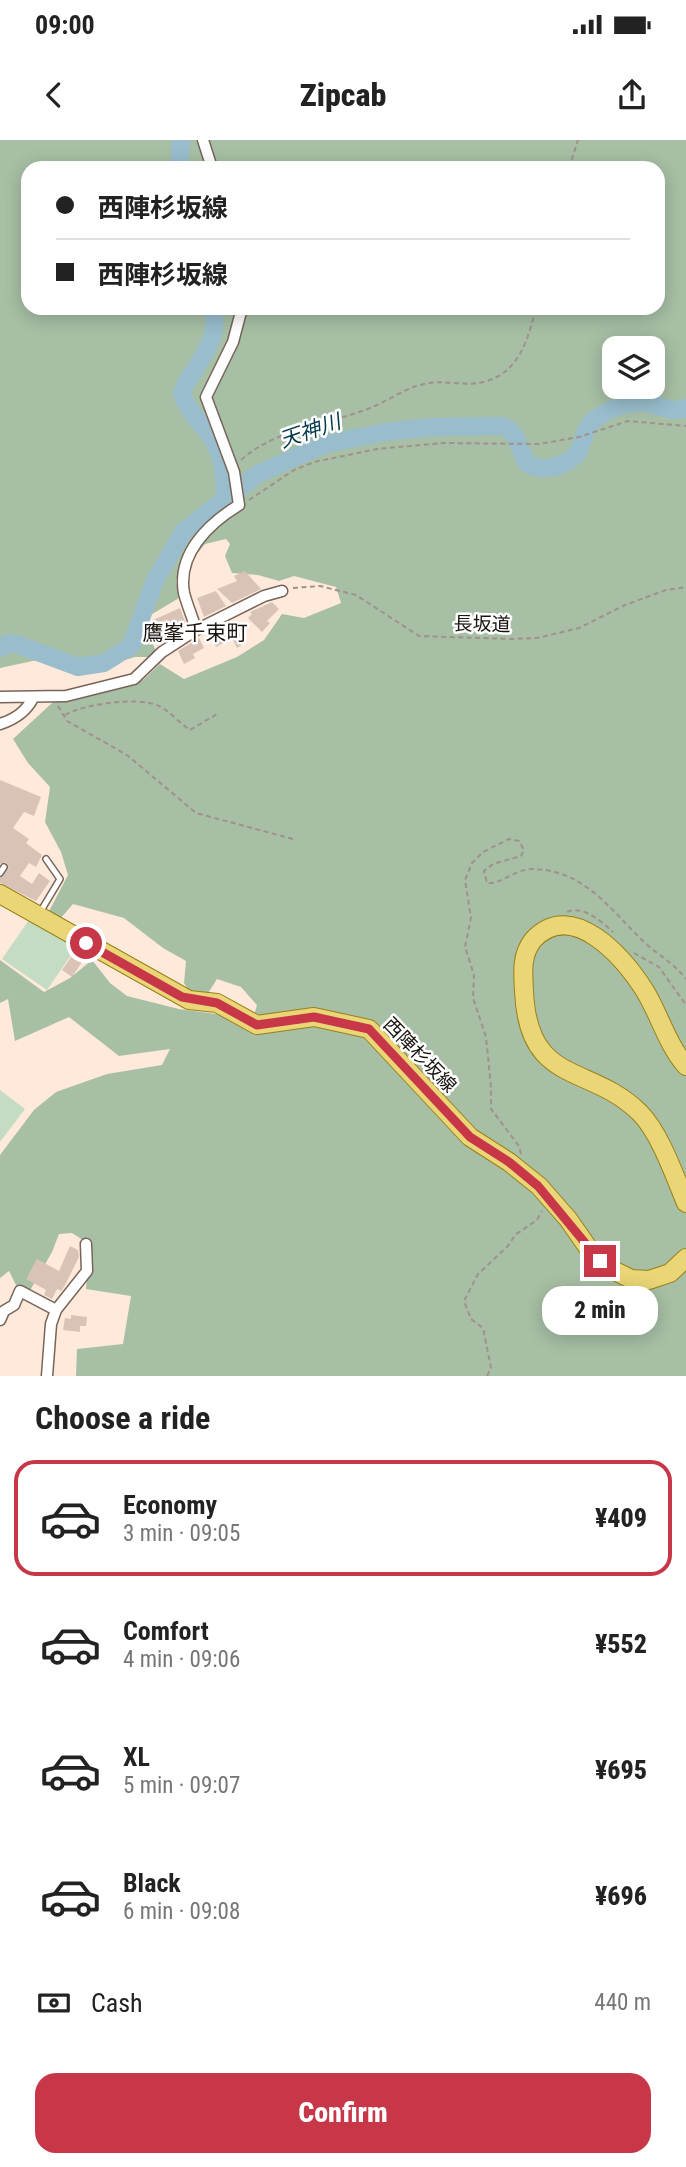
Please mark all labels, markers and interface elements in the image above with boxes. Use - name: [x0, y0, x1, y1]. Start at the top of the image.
- text: 09:00: [35, 10, 95, 40]
- icon: back: [35, 76, 73, 114]
- text: Zipcab: [300, 76, 386, 114]
- icon: share: [613, 76, 651, 114]
- text: 西陣杉坂線: [98, 193, 228, 223]
- text: 西陣杉坂線: [98, 260, 228, 290]
- map controls: [602, 336, 665, 399]
- button: layers: [602, 336, 665, 399]
- water label: 天神川: [276, 409, 346, 453]
- street label: 長坂道: [453, 612, 511, 636]
- district label: 鷹峯千束町: [143, 621, 248, 645]
- route start: [70, 927, 102, 959]
- street label: 西陣杉坂線: [379, 1013, 461, 1097]
- route end: [584, 1245, 616, 1277]
- callout: 2 min: [542, 1286, 658, 1334]
- text: 2 min: [574, 1297, 626, 1324]
- text: Choose a ride: [35, 1399, 210, 1437]
- icon: car: [39, 1487, 102, 1550]
- text: Economy: [123, 1490, 217, 1520]
- text: ¥409: [595, 1503, 647, 1533]
- text: 3 min · 09:05: [123, 1520, 240, 1547]
- icon: car: [39, 1613, 102, 1676]
- text: Comfort: [123, 1616, 209, 1646]
- text: ¥552: [595, 1629, 647, 1659]
- text: 4 min · 09:06: [123, 1646, 240, 1673]
- icon: car: [39, 1739, 102, 1802]
- text: XL: [123, 1742, 150, 1772]
- text: ¥695: [595, 1755, 647, 1785]
- text: 5 min · 09:07: [123, 1772, 240, 1799]
- icon: car: [39, 1865, 102, 1928]
- text: Black: [123, 1868, 181, 1898]
- text: ¥696: [595, 1881, 647, 1911]
- text: 6 min · 09:08: [123, 1898, 240, 1925]
- icon: cash: [35, 1984, 73, 2022]
- text: Cash: [91, 1988, 143, 2018]
- text: 440 m: [594, 1989, 651, 2016]
- button: Confirm: [35, 2073, 651, 2153]

